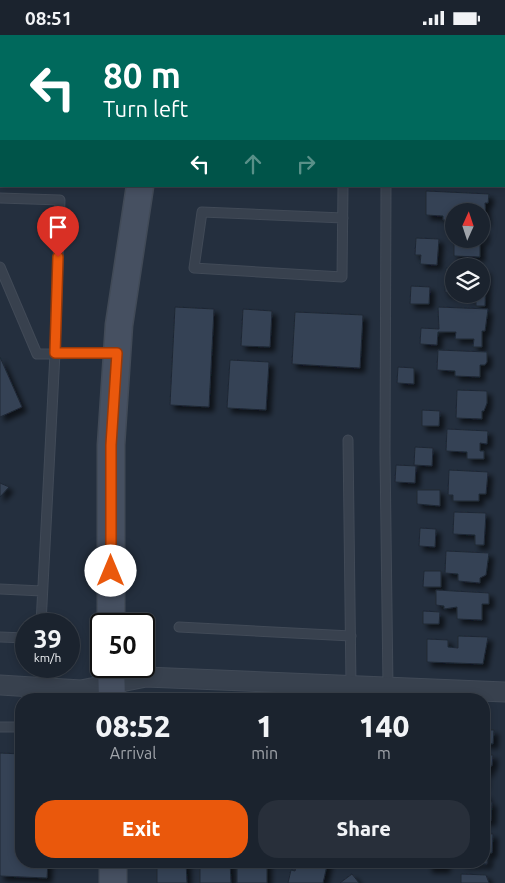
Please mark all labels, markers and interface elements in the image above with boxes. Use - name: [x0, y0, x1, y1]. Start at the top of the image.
- text: 08:51: [25, 7, 73, 29]
- icon: left: [20, 55, 85, 120]
- text: 80 m: [103, 55, 181, 95]
- text: Turn left: [103, 96, 188, 121]
- icon: left: [186, 150, 214, 178]
- icon: ahead: [239, 150, 267, 178]
- icon: right: [292, 150, 320, 178]
- north arrow: [445, 203, 490, 247]
- map controls: [445, 203, 490, 303]
- pin: [37, 206, 79, 257]
- icon: arrive: [44, 213, 72, 241]
- button: layers: [445, 258, 490, 303]
- position arrow: [84, 544, 136, 596]
- speed limit sign: 50: [90, 613, 155, 678]
- text: 39: [33, 625, 62, 653]
- text: km/h: [34, 651, 61, 664]
- text: 08:52: [96, 709, 171, 743]
- text: 1: [256, 709, 273, 743]
- text: 140: [359, 709, 409, 743]
- text: Arrival: [110, 744, 156, 762]
- text: min: [251, 744, 278, 762]
- text: m: [377, 744, 391, 762]
- button: Exit: [35, 800, 248, 858]
- button: Share: [258, 800, 470, 858]

